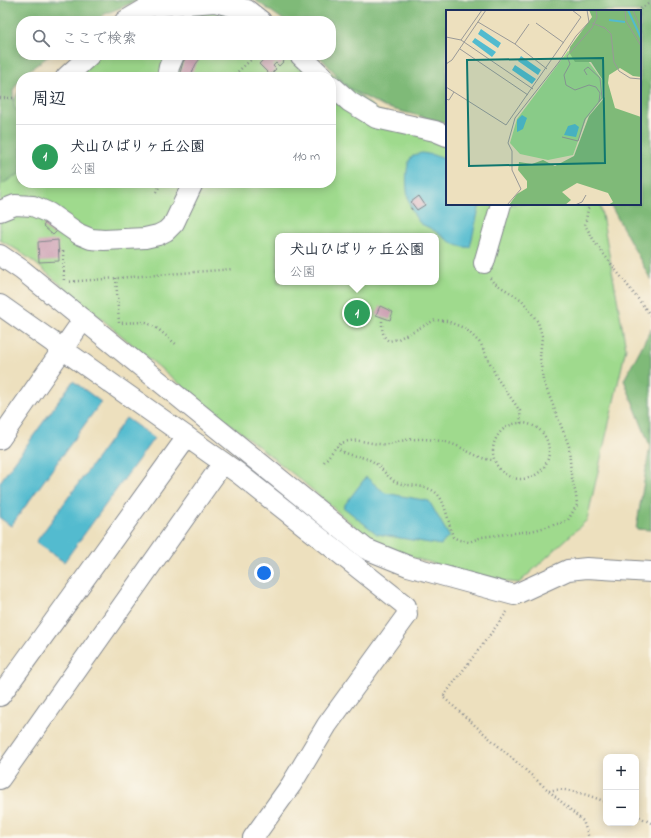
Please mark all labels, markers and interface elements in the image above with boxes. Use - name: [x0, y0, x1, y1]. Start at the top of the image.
- inset map: [446, 10, 641, 205]
- search box: [16, 16, 336, 60]
- icon: search: [30, 27, 52, 49]
- text: ここで検索: [62, 28, 137, 50]
- text: 周辺: [32, 87, 66, 112]
- text: 犬山ひばりヶ丘公園: [70, 136, 205, 158]
- text: 1: [43, 147, 47, 166]
- text: 110 m: [293, 147, 320, 166]
- text: 公園: [70, 160, 96, 179]
- popup: [275, 233, 439, 285]
- text: 犬山ひばりヶ丘公園: [289, 239, 425, 261]
- text: 公園: [289, 263, 316, 282]
- pin: 1: [344, 298, 370, 328]
- your location: [254, 563, 274, 583]
- map controls: [603, 754, 639, 826]
- button: +: [603, 754, 639, 790]
- button: −: [603, 790, 639, 826]

